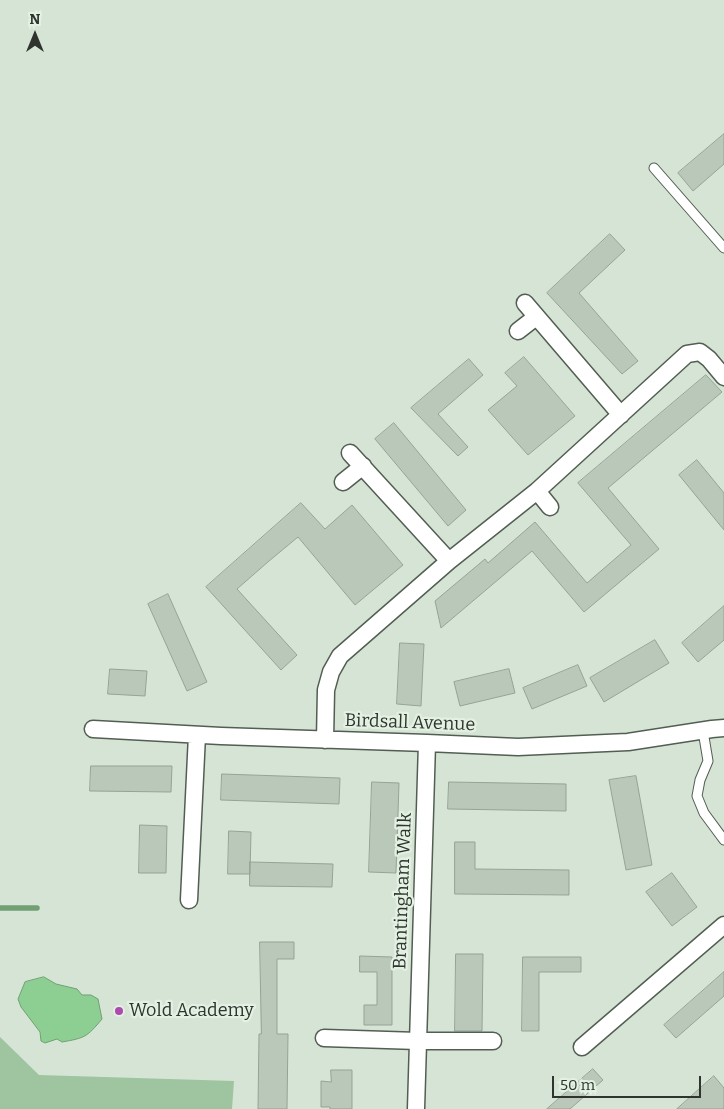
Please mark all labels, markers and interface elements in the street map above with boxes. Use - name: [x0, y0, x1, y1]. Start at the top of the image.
- north arrow: [10, 10, 60, 60]
- text: N: [30, 11, 40, 28]
- street label: Birdsall Avenue: [344, 710, 476, 736]
- street label: Brantingham Walk: [389, 812, 417, 970]
- place label: Wold Academy: [129, 1000, 254, 1022]
- marker: Wold Academy: [113, 1005, 125, 1017]
- scale bar: [554, 1066, 703, 1098]
- text: 50 m: [560, 1076, 595, 1094]

